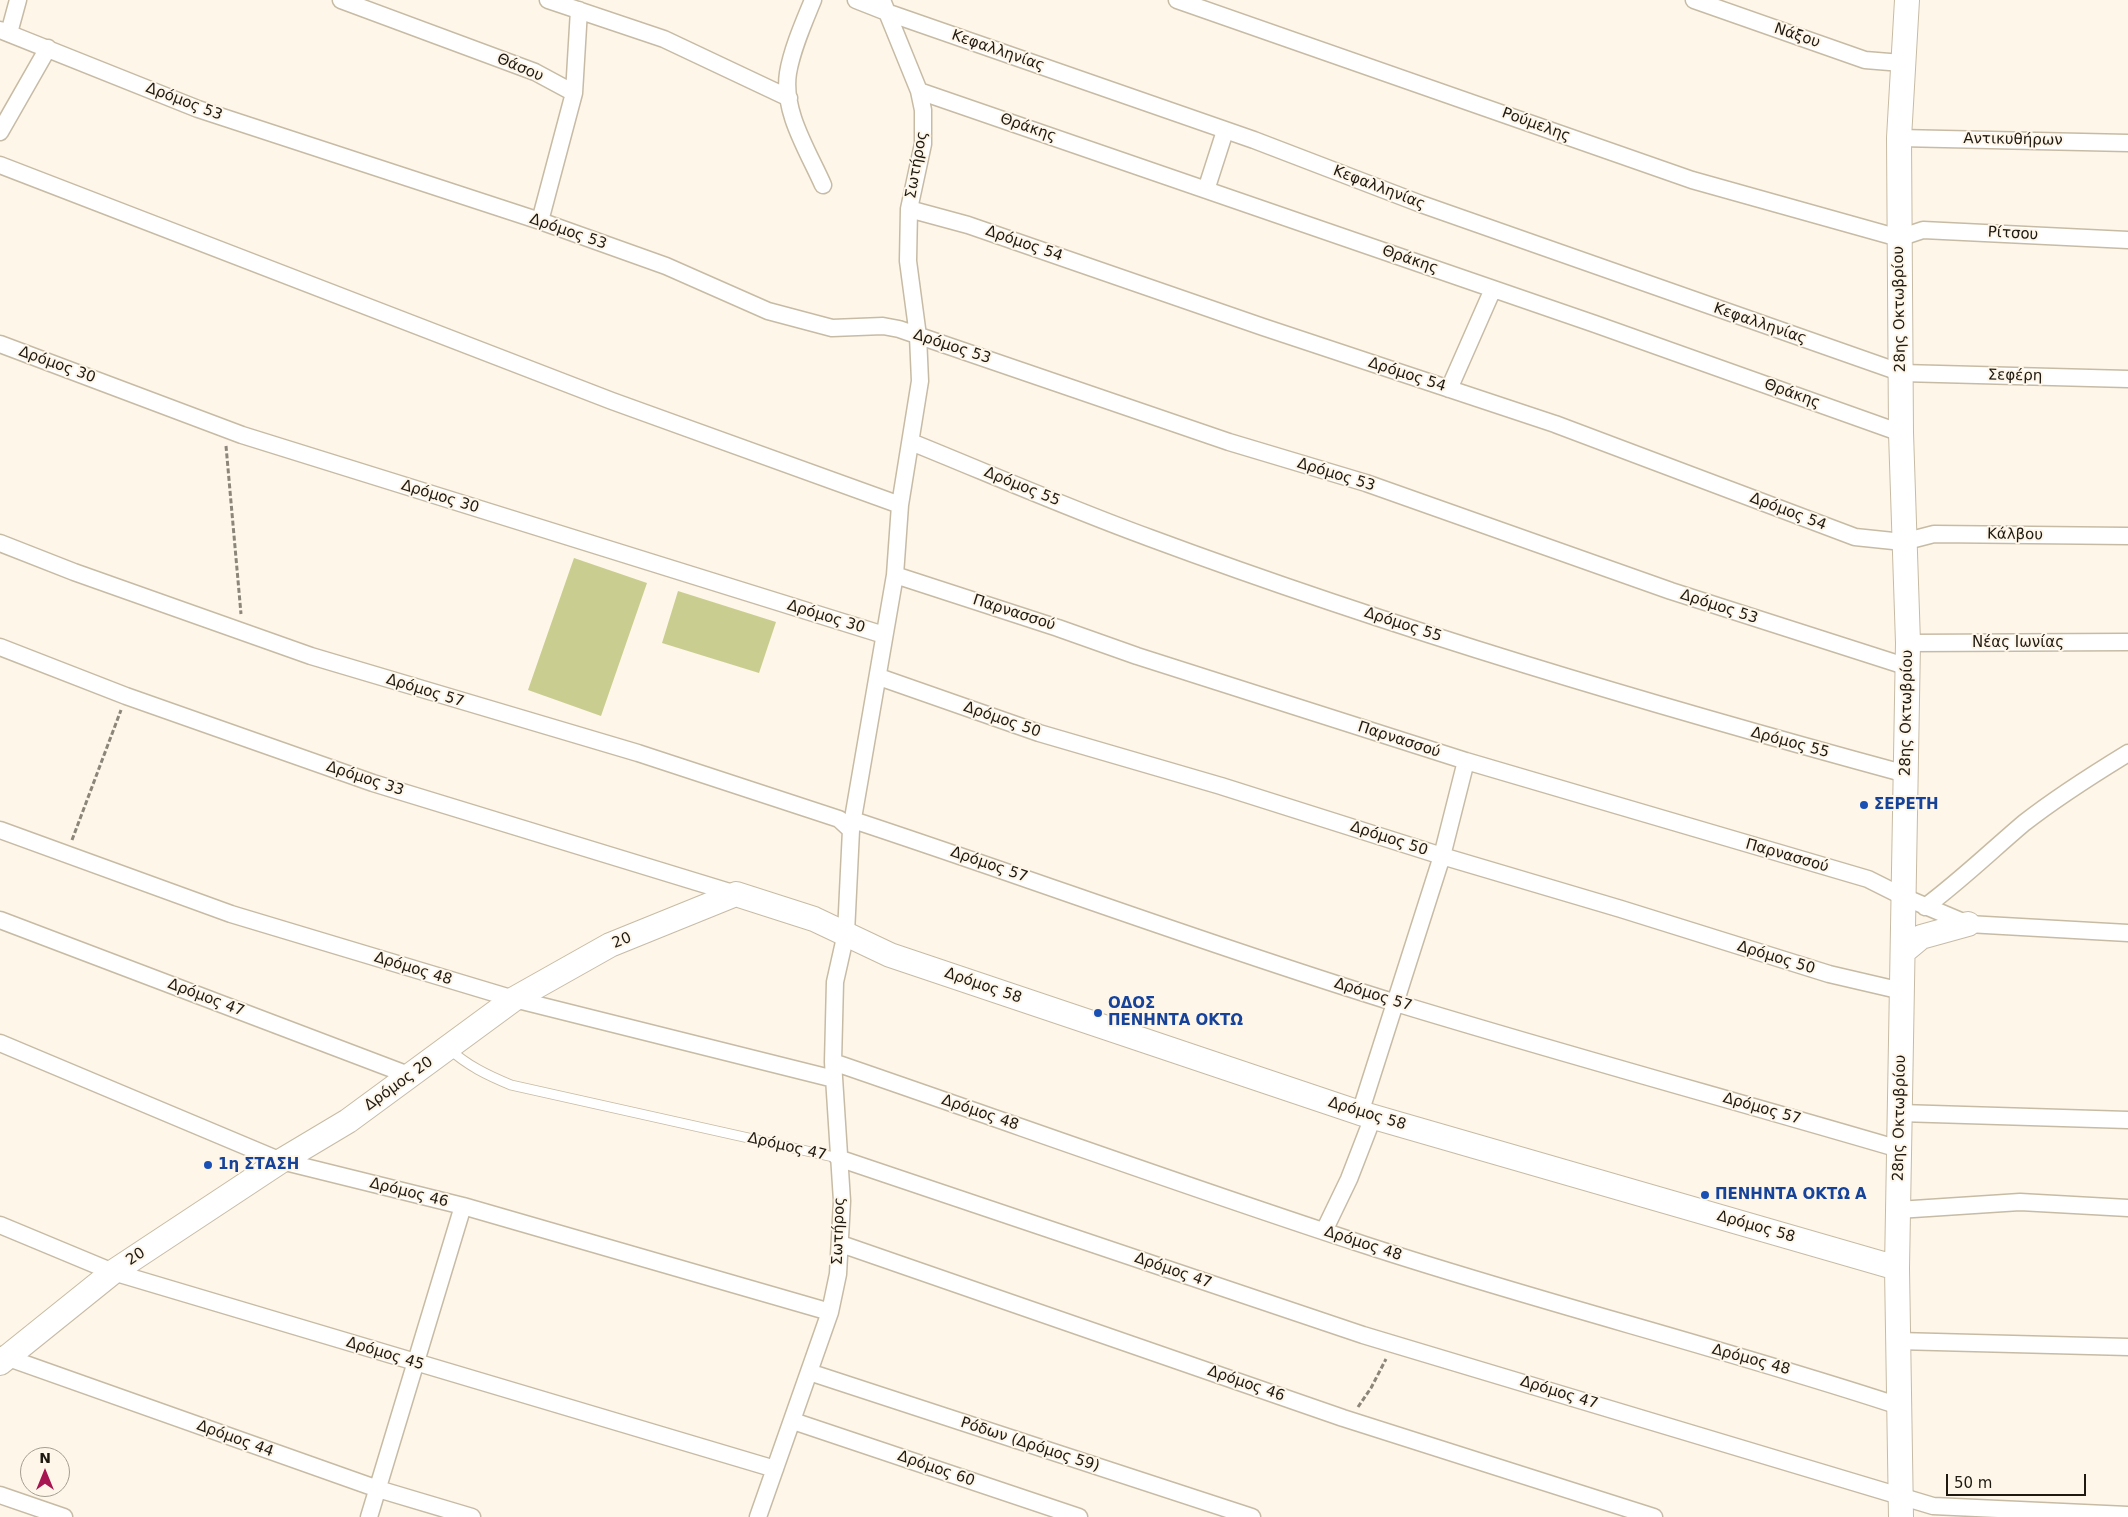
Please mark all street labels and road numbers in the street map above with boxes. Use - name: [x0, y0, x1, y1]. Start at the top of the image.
- street label: Νάξου: [1772, 20, 1822, 52]
- street label: Κεφαλληνίας: [949, 27, 1047, 75]
- street label: Θάσου: [494, 50, 546, 86]
- street label: Δρόμος 53: [143, 79, 225, 125]
- street label: Ρούμελης: [1499, 104, 1573, 146]
- street label: Θράκης: [997, 110, 1059, 146]
- street label: Σωτήρος: [902, 130, 932, 200]
- street label: Αντικυθήρων: [1963, 130, 2063, 150]
- street label: Κεφαλληνίας: [1330, 162, 1428, 214]
- street label: Δρόμος 53: [527, 210, 609, 254]
- street label: Δρόμος 54: [983, 222, 1065, 266]
- street label: Ρίτσου: [1987, 224, 2039, 244]
- street label: Θράκης: [1379, 242, 1441, 278]
- street label: 28ης Οκτωβρίου: [1890, 246, 1910, 372]
- street label: Κεφαλληνίας: [1711, 300, 1809, 348]
- street label: Δρόμος 53: [911, 326, 993, 368]
- street label: Δρόμος 30: [16, 343, 98, 387]
- street label: Δρόμος 54: [1366, 354, 1448, 396]
- street label: Σεφέρη: [1988, 367, 2042, 385]
- street label: Θράκης: [1761, 376, 1823, 412]
- street label: Δρόμος 53: [1295, 455, 1377, 495]
- street label: Δρόμος 55: [981, 464, 1063, 510]
- street label: Δρόμος 30: [399, 477, 481, 517]
- street label: Δρόμος 54: [1747, 489, 1829, 535]
- street label: Κάλβου: [1987, 526, 2043, 544]
- street label: Δρόμος 53: [1678, 586, 1760, 628]
- street label: Παρνασσού: [970, 591, 1058, 635]
- street label: Δρόμος 30: [785, 597, 867, 637]
- street label: Δρόμος 55: [1362, 604, 1444, 646]
- street label: Νέας Ιωνίας: [1972, 634, 2064, 652]
- street label: 28ης Οκτωβρίου: [1897, 650, 1917, 776]
- street label: Δρόμος 57: [384, 671, 466, 711]
- street label: Δρόμος 50: [961, 698, 1043, 742]
- street label: Παρνασσού: [1355, 718, 1443, 762]
- street label: Δρόμος 55: [1749, 724, 1831, 762]
- street label: Δρόμος 33: [324, 758, 406, 800]
- street label: Δρόμος 50: [1348, 818, 1430, 860]
- street label: Παρνασσού: [1743, 836, 1831, 876]
- street label: Δρόμος 57: [948, 843, 1030, 887]
- street label: 20: [610, 929, 634, 953]
- street label: Δρόμος 50: [1735, 938, 1817, 978]
- street label: Δρόμος 48: [372, 949, 454, 989]
- street label: Δρόμος 58: [942, 964, 1024, 1008]
- street label: Δρόμος 47: [165, 975, 247, 1021]
- street label: Δρόμος 57: [1332, 975, 1414, 1015]
- street label: Δρόμος 20: [361, 1053, 437, 1115]
- street label: 28ης Οκτωβρίου: [1890, 1055, 1910, 1181]
- street label: Δρόμος 57: [1721, 1089, 1803, 1129]
- street label: Δρόμος 48: [939, 1091, 1021, 1135]
- street label: Δρόμος 58: [1326, 1094, 1408, 1134]
- street label: Δρόμος 47: [746, 1129, 828, 1165]
- street label: Δρόμος 46: [368, 1175, 450, 1211]
- street label: Σωτήρος: [829, 1197, 849, 1265]
- street label: Δρόμος 58: [1715, 1207, 1797, 1247]
- street label: Δρόμος 48: [1322, 1223, 1404, 1265]
- street label: 20: [123, 1244, 149, 1270]
- street label: Δρόμος 47: [1132, 1249, 1214, 1293]
- street label: Δρόμος 45: [344, 1334, 426, 1374]
- street label: Δρόμος 48: [1710, 1341, 1792, 1379]
- street label: Δρόμος 46: [1205, 1362, 1287, 1406]
- street label: Δρόμος 47: [1518, 1373, 1600, 1413]
- street label: Ρόδων (Δρόμος 59): [958, 1414, 1102, 1476]
- street label: Δρόμος 44: [194, 1417, 276, 1461]
- street label: Δρόμος 60: [895, 1447, 977, 1491]

